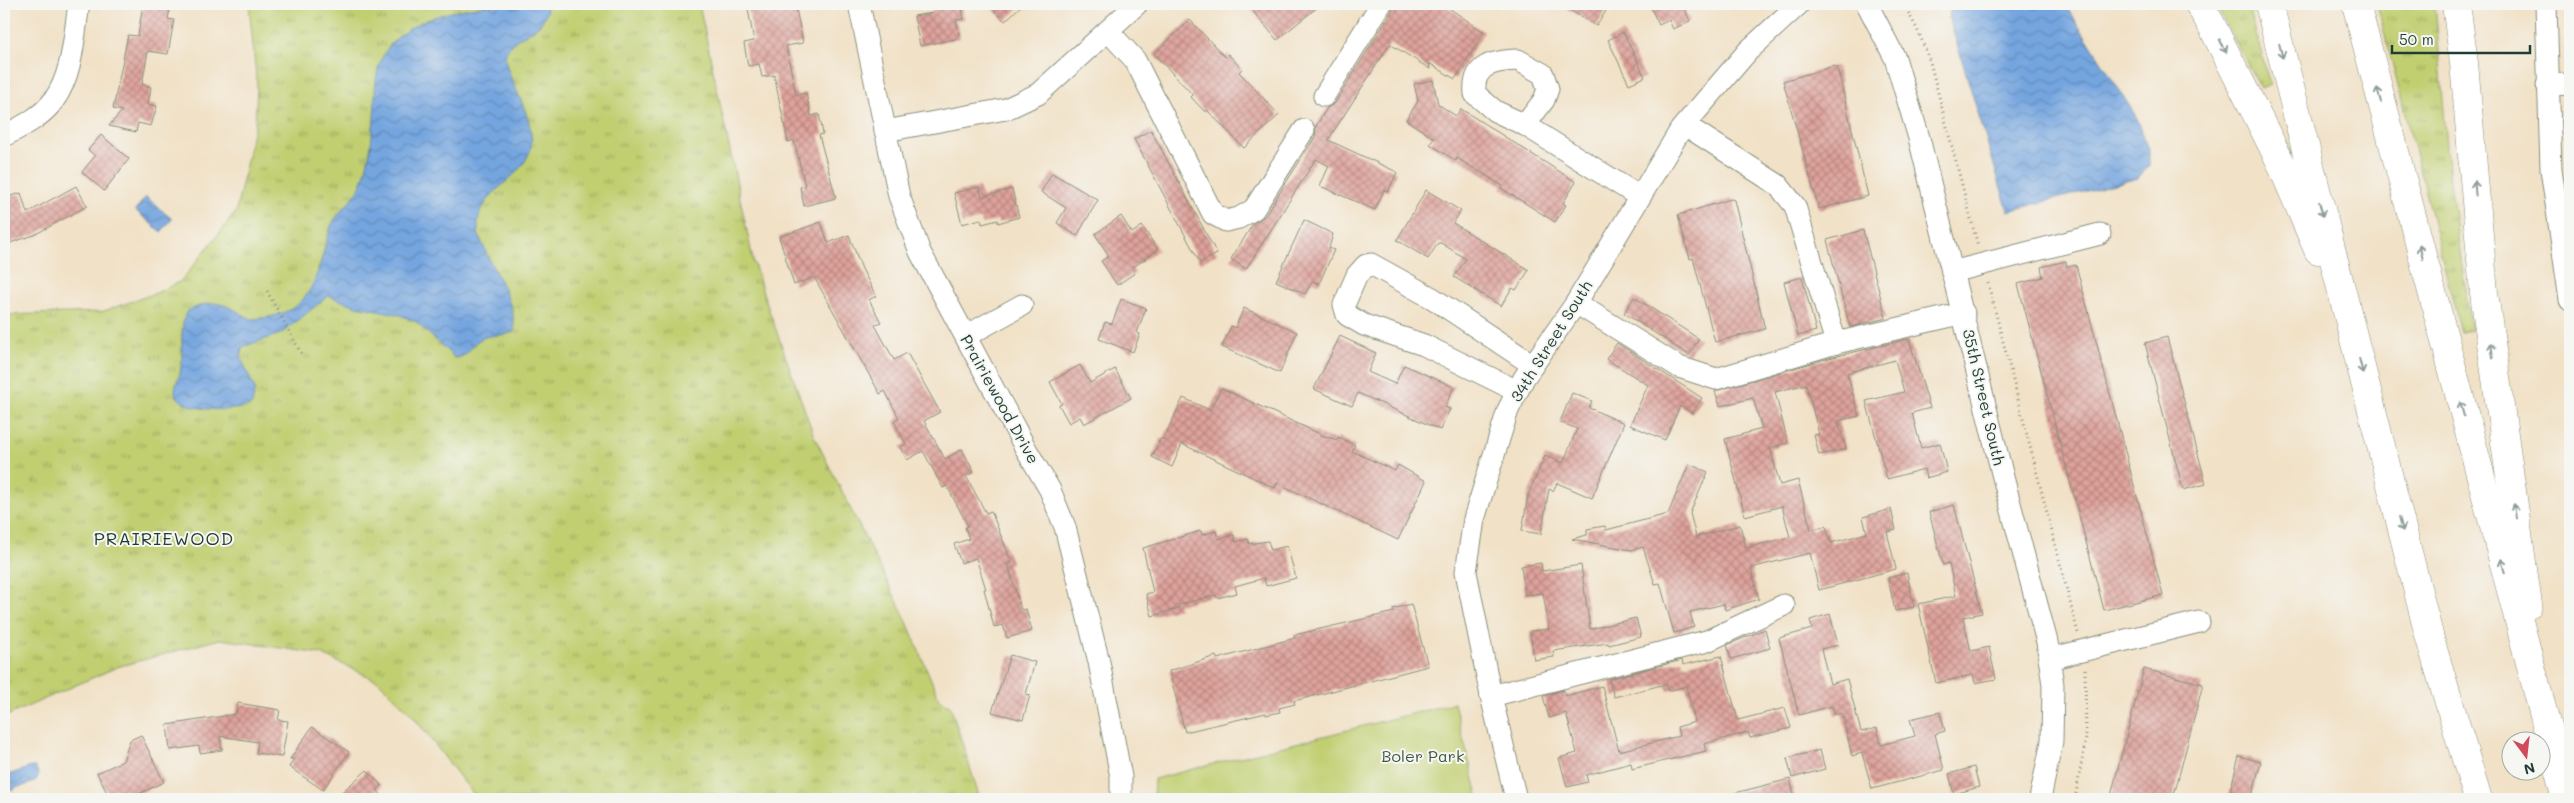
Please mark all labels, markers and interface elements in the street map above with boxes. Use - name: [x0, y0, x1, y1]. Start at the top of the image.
- scale bar: [2392, 22, 2529, 54]
- text: 50 m: [2399, 29, 2434, 49]
- one-way arrow: [2219, 38, 2228, 53]
- one-way arrow: [2277, 43, 2286, 59]
- one-way arrow: [2374, 87, 2384, 103]
- one-way arrow: [2470, 180, 2480, 196]
- one-way arrow: [2317, 200, 2326, 216]
- one-way arrow: [2415, 244, 2425, 260]
- street label: 34th Street South: [1505, 276, 1596, 405]
- street label: 35th Street South: [1959, 327, 2010, 467]
- street label: Prairiewood Drive: [956, 330, 1045, 467]
- one-way arrow: [2487, 342, 2497, 358]
- one-way arrow: [2357, 358, 2366, 374]
- one-way arrow: [2457, 402, 2466, 418]
- one-way arrow: [2510, 503, 2520, 519]
- one-way arrow: [2397, 515, 2406, 531]
- district label: PRAIRIEWOOD: [94, 526, 234, 550]
- one-way arrow: [2498, 559, 2507, 575]
- north arrow: [2502, 730, 2552, 780]
- park label: Boler Park: [1382, 745, 1464, 766]
- text: N: [2522, 758, 2537, 780]

